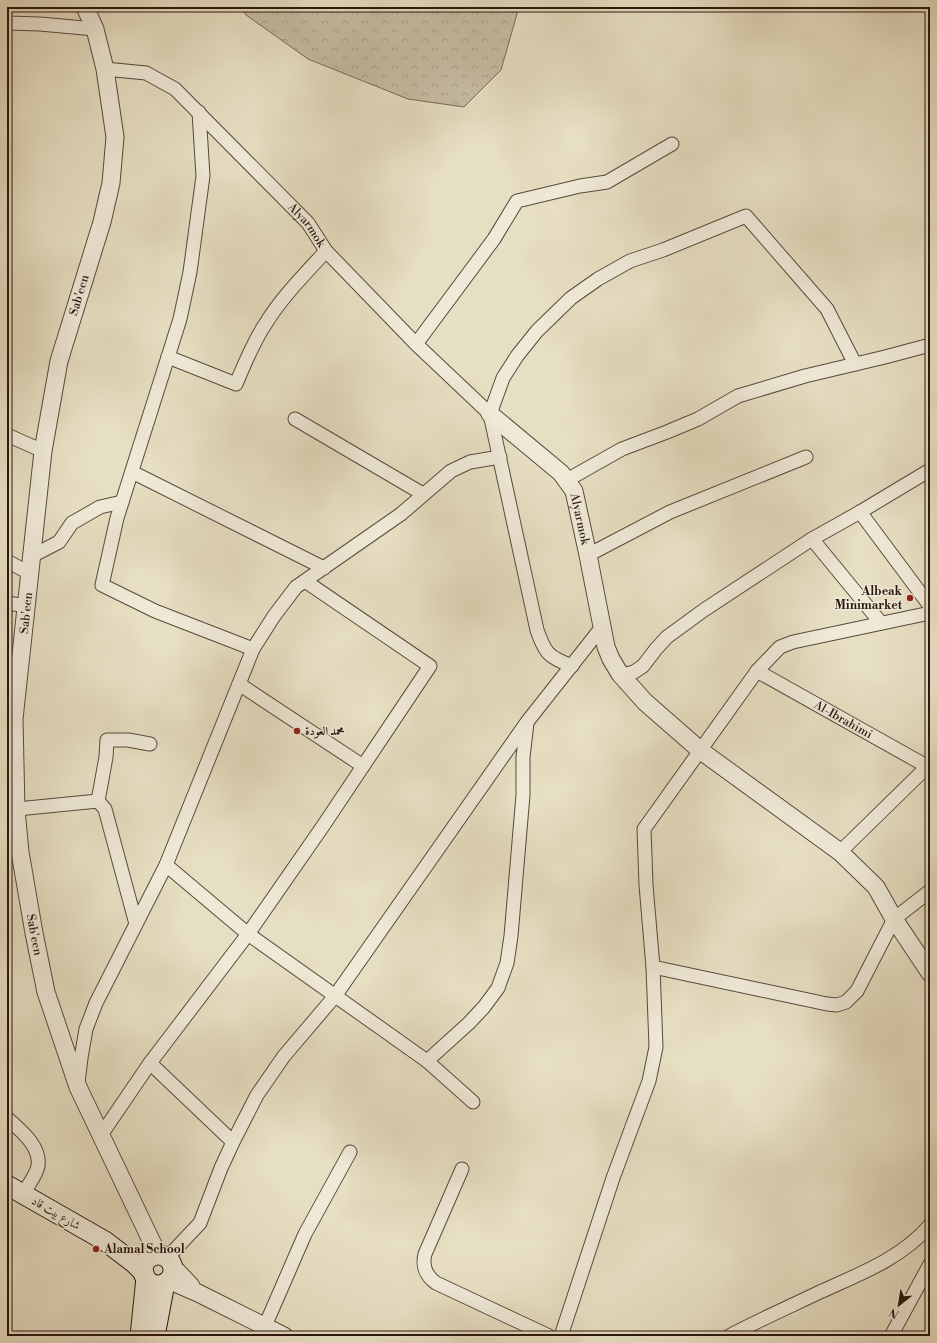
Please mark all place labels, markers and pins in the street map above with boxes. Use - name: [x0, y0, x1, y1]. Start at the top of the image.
- place label: Albeak Minimarket: [835, 584, 903, 613]
- marker: Albeak Minimarket: [905, 593, 915, 603]
- place label: محمد العودة: [305, 724, 344, 739]
- marker: محمد العودة: [292, 726, 302, 736]
- place label: Alamal School: [103, 1242, 185, 1257]
- marker: Alamal School: [91, 1244, 101, 1254]

